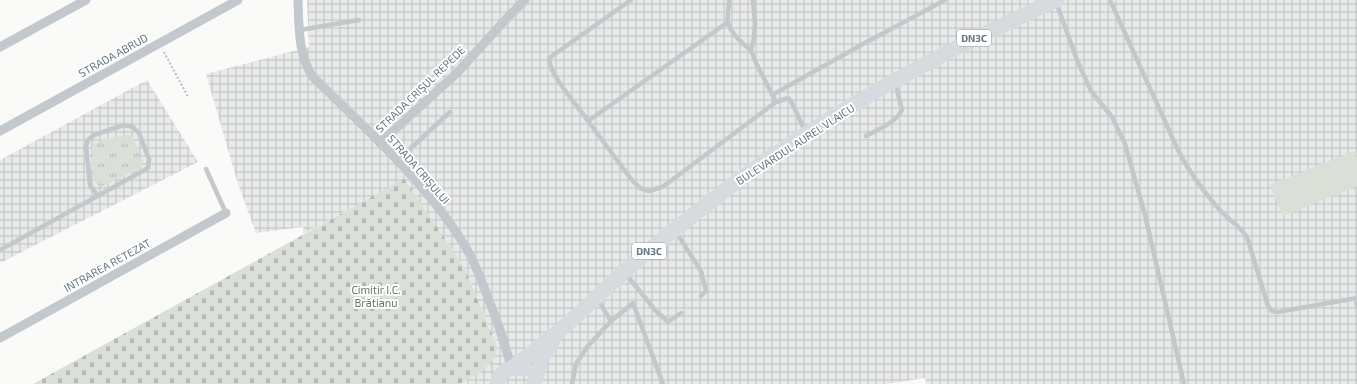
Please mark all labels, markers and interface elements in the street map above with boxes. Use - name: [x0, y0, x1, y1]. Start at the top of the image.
- road number: DN3C: [957, 30, 991, 46]
- street label: STRADA ABRUD: [76, 31, 150, 79]
- street label: STRADA CRIȘUL REPEDE: [373, 43, 469, 136]
- street label: BULEVARDUL AUREL VLAICU: [733, 101, 857, 187]
- street label: STRADA CRIȘULUI: [384, 132, 453, 208]
- street label: INTRAREA RETEZAT: [61, 236, 153, 294]
- road number: DN3C: [632, 243, 666, 259]
- park label: Cimitir I.C. Brătianu: [351, 283, 401, 309]

